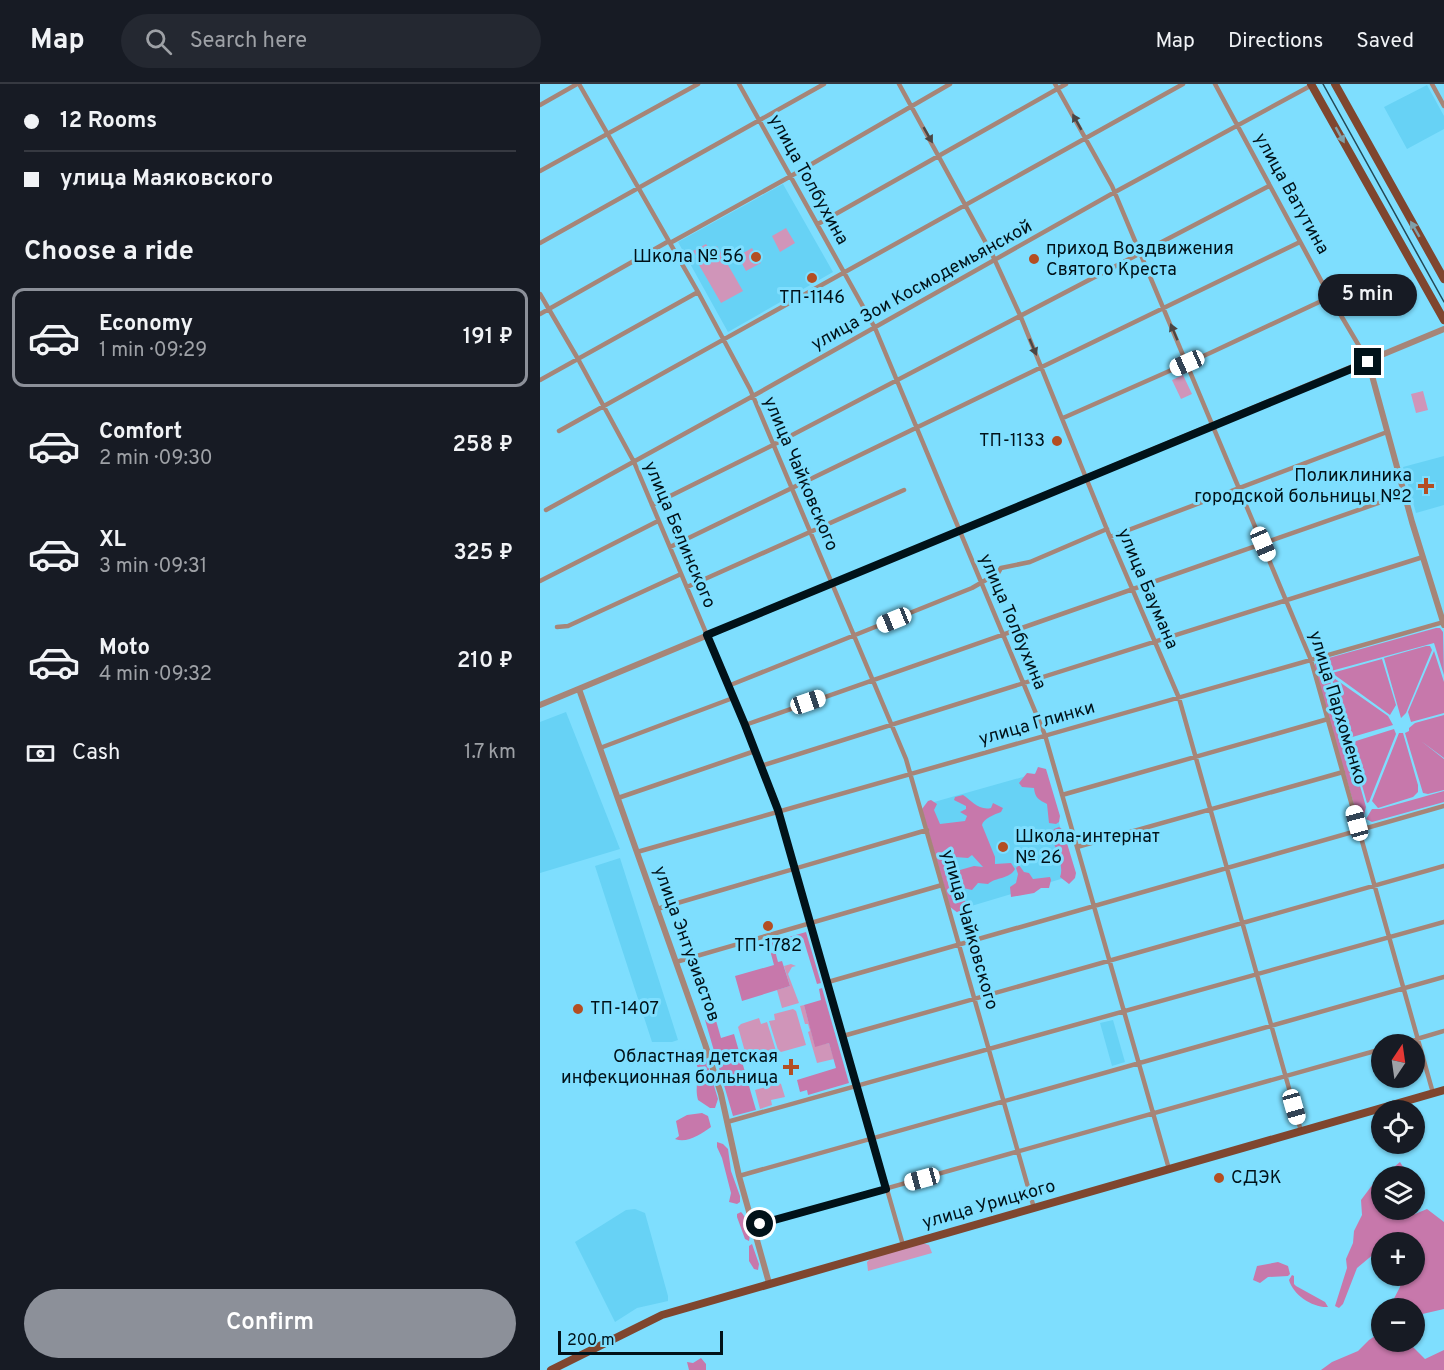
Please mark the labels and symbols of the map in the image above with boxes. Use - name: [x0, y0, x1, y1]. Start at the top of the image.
- street label: улица Толбухина: [763, 111, 853, 249]
- one-way arrow: [1072, 113, 1082, 130]
- one-way arrow: [922, 127, 933, 143]
- one-way arrow: [1335, 127, 1345, 144]
- street label: улица Ватутина: [1248, 129, 1334, 259]
- street label: улица Зои Космодемьянской: [807, 216, 1037, 356]
- one-way arrow: [1410, 220, 1420, 237]
- place label: приход Воздвижения Святого Креста: [1046, 238, 1234, 282]
- place label: Школа № 56: [633, 246, 744, 269]
- marker: Школа № 56: [749, 250, 763, 264]
- marker: приход Воздвижения Святого Креста: [1027, 252, 1041, 266]
- marker: ТП-1146: [805, 271, 819, 285]
- callout: 5 min: [1318, 275, 1418, 317]
- place label: ТП-1146: [779, 287, 845, 310]
- one-way arrow: [1169, 323, 1178, 341]
- one-way arrow: [1029, 338, 1038, 356]
- car: [1167, 347, 1207, 379]
- route end: [1354, 348, 1381, 375]
- street label: улица Чайковского: [757, 393, 843, 555]
- place label: ТП-1133: [979, 430, 1045, 453]
- marker: ТП-1133: [1050, 434, 1064, 448]
- street label: улица Белинского: [638, 458, 720, 612]
- place label: Поликлиника городской больницы №2: [1194, 465, 1412, 509]
- marker: Поликлиника городской больницы №2: [1417, 477, 1435, 495]
- car: [1248, 524, 1278, 564]
- street label: улица Баумана: [1111, 525, 1183, 653]
- street label: улица Толбухина: [973, 550, 1051, 694]
- car: [874, 605, 914, 635]
- street label: улица Пархоменко: [1303, 628, 1371, 788]
- car: [788, 688, 828, 716]
- street label: улица Глинки: [976, 696, 1098, 752]
- car: [1344, 803, 1370, 843]
- place label: Школа-интернат № 26: [1015, 826, 1160, 870]
- marker: Школа-интернат № 26: [996, 840, 1010, 854]
- street label: улица Чайковского: [935, 847, 1003, 1013]
- street label: улица Энтузиастов: [647, 863, 725, 1025]
- marker: ТП-1782: [761, 919, 775, 933]
- place label: ТП-1782: [734, 935, 802, 958]
- place label: ТП-1407: [590, 998, 659, 1021]
- marker: ТП-1407: [571, 1002, 585, 1016]
- north arrow: [1371, 1034, 1425, 1088]
- place label: Областная детская инфекционная больница: [561, 1046, 778, 1090]
- marker: Областная детская инфекционная больница: [782, 1058, 800, 1076]
- car: [1280, 1087, 1308, 1127]
- car: [902, 1166, 942, 1192]
- place label: СДЭК: [1231, 1167, 1282, 1190]
- marker: СДЭК: [1212, 1171, 1226, 1185]
- street label: улица Урицкого: [920, 1175, 1058, 1235]
- route start: [746, 1210, 773, 1237]
- scale bar: [558, 1328, 723, 1356]

